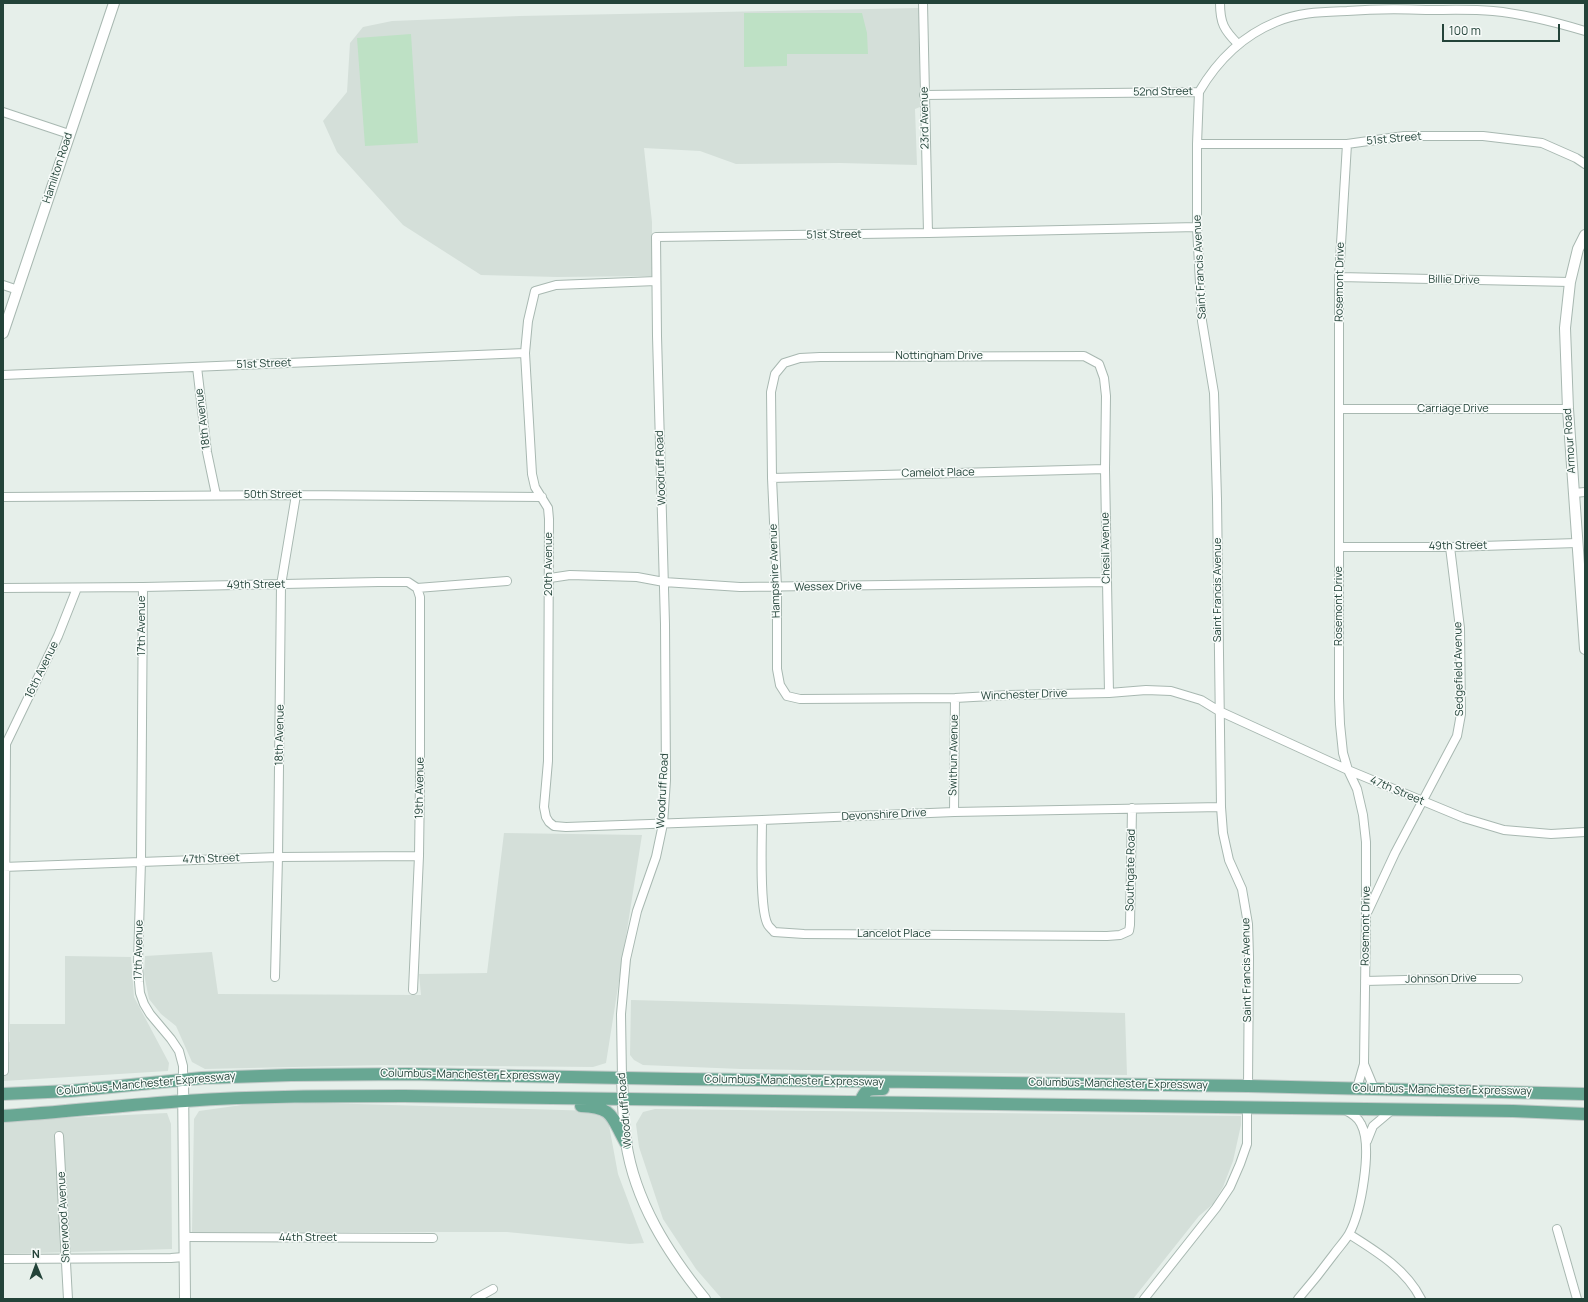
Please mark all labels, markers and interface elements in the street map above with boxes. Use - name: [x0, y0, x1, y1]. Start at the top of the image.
- scale bar: [1444, 16, 1562, 42]
- text: 100 m: [1449, 22, 1481, 39]
- street label: 52nd Street: [1133, 85, 1193, 99]
- street label: 23rd Avenue: [918, 87, 932, 149]
- street label: 51st Street: [1366, 130, 1422, 148]
- street label: Hamilton Road: [40, 131, 76, 205]
- street label: Saint Francis Avenue: [1191, 214, 1209, 320]
- street label: 51st Street: [806, 228, 862, 242]
- street label: Rosemont Drive: [1333, 242, 1347, 322]
- street label: Billie Drive: [1428, 273, 1480, 287]
- street label: Nottingham Drive: [895, 349, 983, 363]
- street label: 51st Street: [236, 356, 292, 372]
- street label: 18th Avenue: [193, 388, 213, 450]
- street label: Carriage Drive: [1417, 402, 1489, 416]
- street label: Armour Road: [1561, 408, 1579, 474]
- street label: Woodruff Road: [653, 430, 669, 506]
- street label: Camelot Place: [901, 466, 975, 480]
- street label: 50th Street: [244, 488, 302, 502]
- street label: Chesil Avenue: [1099, 512, 1113, 584]
- street label: Hampshire Avenue: [767, 524, 783, 618]
- street label: 20th Avenue: [542, 532, 556, 596]
- street label: Saint Francis Avenue: [1211, 538, 1225, 642]
- street label: 49th Street: [1429, 539, 1487, 553]
- street label: Rosemont Drive: [1332, 566, 1346, 646]
- street label: 49th Street: [227, 578, 285, 592]
- street label: Wessex Drive: [794, 580, 862, 594]
- street label: 17th Avenue: [135, 596, 149, 656]
- street label: Sedgefield Avenue: [1452, 622, 1466, 716]
- street label: 16th Avenue: [22, 639, 62, 701]
- street label: Winchester Drive: [981, 687, 1067, 703]
- street label: 18th Avenue: [273, 704, 287, 766]
- street label: Swithun Avenue: [947, 714, 961, 796]
- street label: Woodruff Road: [654, 753, 672, 829]
- street label: 19th Avenue: [413, 757, 427, 819]
- street label: 47th Street: [1368, 774, 1426, 808]
- street label: Devonshire Drive: [841, 806, 927, 824]
- street label: Southgate Road: [1124, 829, 1138, 911]
- street label: 47th Street: [182, 851, 240, 867]
- street label: Rosemont Drive: [1359, 886, 1373, 966]
- street label: Saint Francis Avenue: [1239, 918, 1255, 1022]
- street label: 17th Avenue: [132, 920, 146, 980]
- street label: Lancelot Place: [857, 927, 931, 941]
- street label: Johnson Drive: [1405, 972, 1477, 986]
- street label: Columbus-Manchester Expressway: [380, 1067, 560, 1083]
- street label: Columbus-Manchester Expressway: [56, 1070, 236, 1098]
- street label: Woodruff Road: [615, 1072, 635, 1148]
- street label: Columbus-Manchester Expressway: [704, 1073, 884, 1089]
- street label: Columbus-Manchester Expressway: [1028, 1076, 1208, 1092]
- street label: Columbus-Manchester Expressway: [1352, 1082, 1532, 1098]
- street label: Sherwood Avenue: [55, 1171, 73, 1263]
- street label: 44th Street: [279, 1231, 337, 1245]
- north arrow: [16, 1246, 56, 1286]
- text: N: [32, 1246, 40, 1261]

